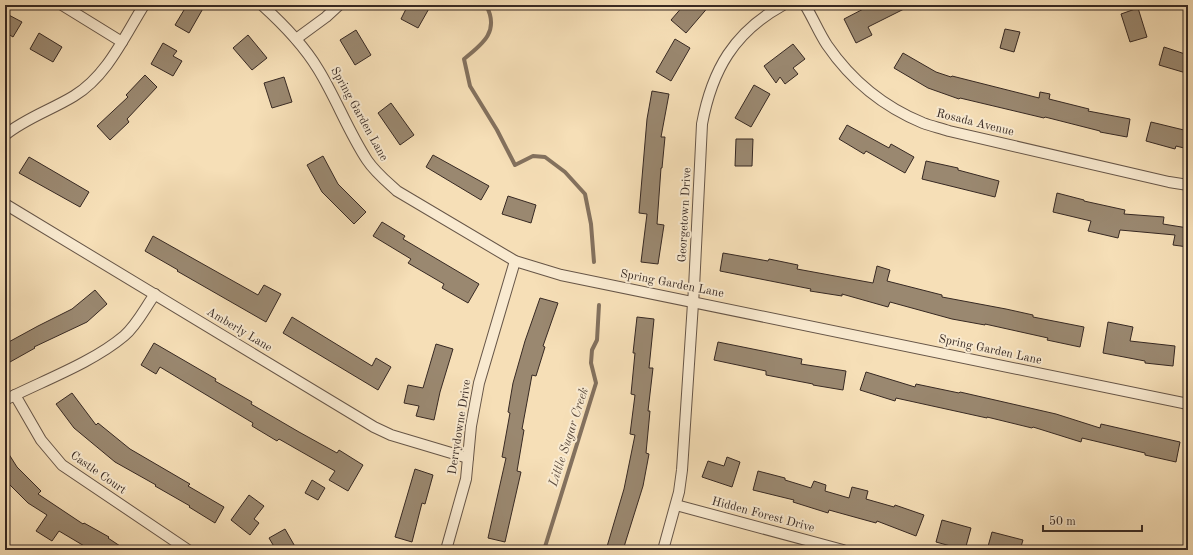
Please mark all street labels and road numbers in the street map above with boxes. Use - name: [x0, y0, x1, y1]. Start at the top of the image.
- street label: Spring Garden Lane: [328, 65, 390, 163]
- street label: Rosada Avenue: [935, 108, 1015, 139]
- street label: Georgetown Drive: [677, 167, 694, 263]
- street label: Spring Garden Lane: [619, 268, 725, 300]
- street label: Amberly Lane: [204, 306, 274, 354]
- street label: Spring Garden Lane: [937, 333, 1043, 367]
- street label: Derrydowne Drive: [447, 378, 474, 475]
- street label: Castle Court: [68, 449, 128, 497]
- street label: Hidden Forest Drive: [710, 496, 816, 535]

